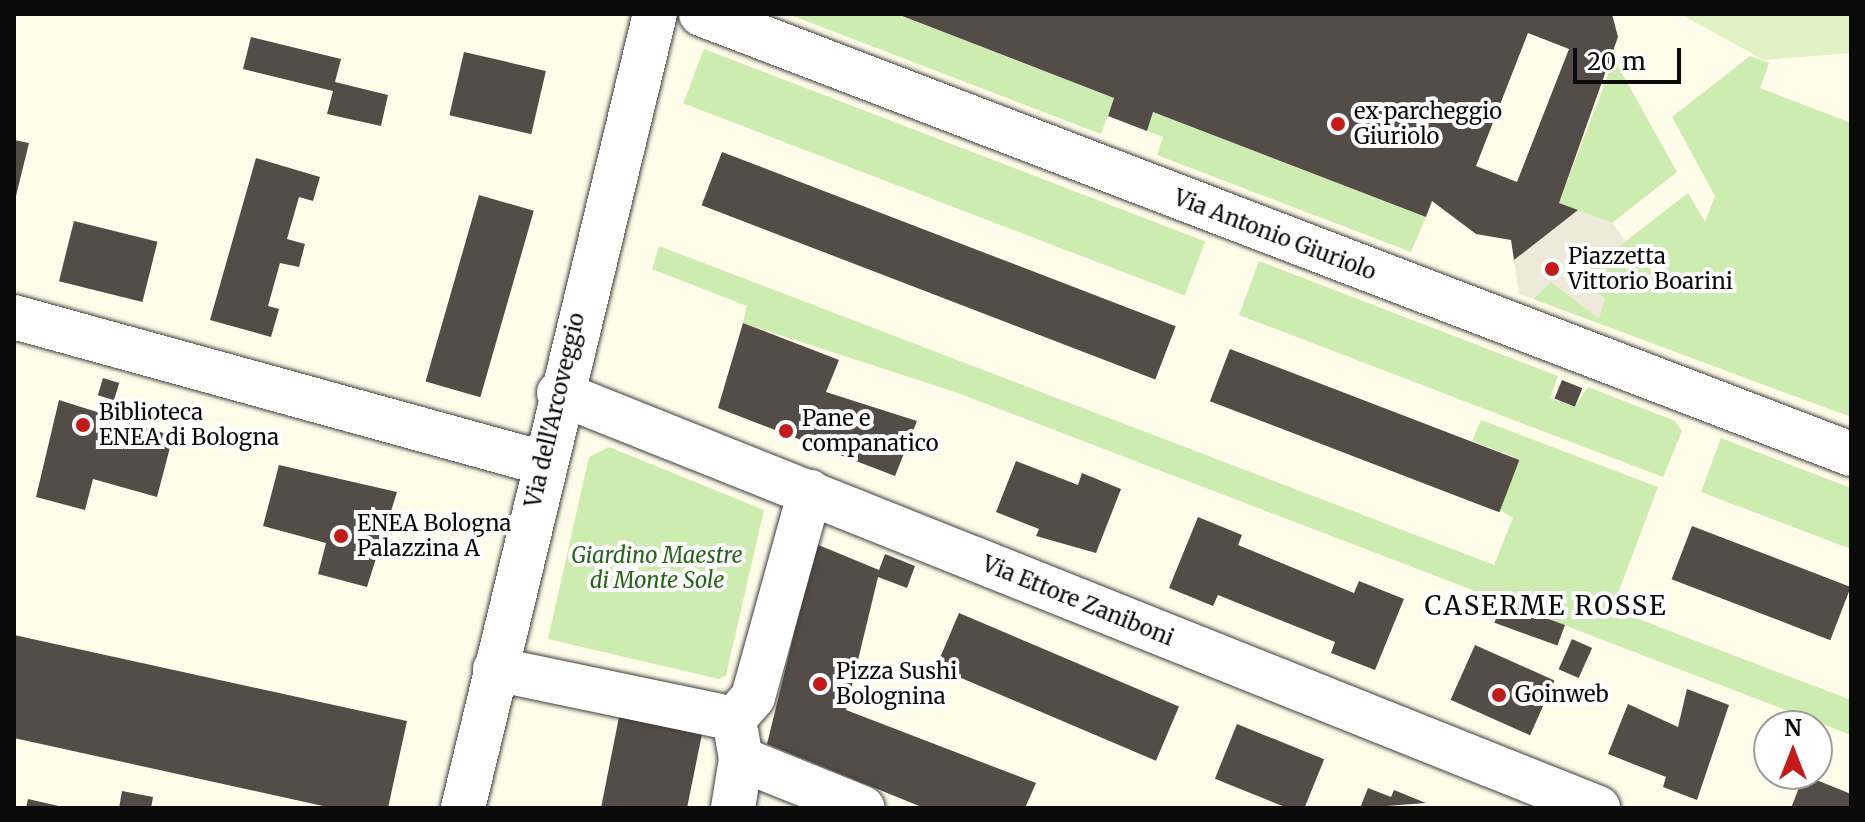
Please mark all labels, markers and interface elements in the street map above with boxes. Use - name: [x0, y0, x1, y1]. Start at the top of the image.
- scale bar: [1577, 32, 1685, 82]
- text: 20 m: [1587, 46, 1646, 77]
- place label: ex parcheggio Giuriolo: [1354, 98, 1502, 150]
- marker: ex parcheggio Giuriolo: [1329, 115, 1347, 133]
- street label: Via Antonio Giuriolo: [1170, 184, 1380, 286]
- place label: Piazzetta Vittorio Boarini: [1568, 243, 1733, 294]
- marker: Piazzetta Vittorio Boarini: [1543, 260, 1561, 278]
- street label: Via dell'Arcoveggio: [520, 310, 590, 510]
- place label: Biblioteca ENEA di Bologna: [99, 399, 279, 450]
- place label: Pane e companatico: [802, 405, 938, 456]
- marker: Biblioteca ENEA di Bologna: [74, 416, 92, 434]
- marker: Pane e companatico: [777, 422, 795, 440]
- place label: ENEA Bologna Palazzina A: [357, 510, 511, 562]
- marker: ENEA Bologna Palazzina A: [332, 527, 350, 545]
- park label: Giardino Maestre di Monte Sole: [571, 542, 743, 594]
- street label: Via Ettore Zaniboni: [978, 551, 1178, 651]
- district label: CASERME ROSSE: [1425, 590, 1667, 622]
- place label: Pizza Sushi Bolognina: [836, 658, 957, 710]
- marker: Pizza Sushi Bolognina: [811, 675, 829, 693]
- place label: Goinweb: [1515, 682, 1609, 708]
- marker: Goinweb: [1490, 686, 1508, 704]
- north arrow: [1753, 710, 1833, 790]
- text: N: [1784, 714, 1802, 742]

